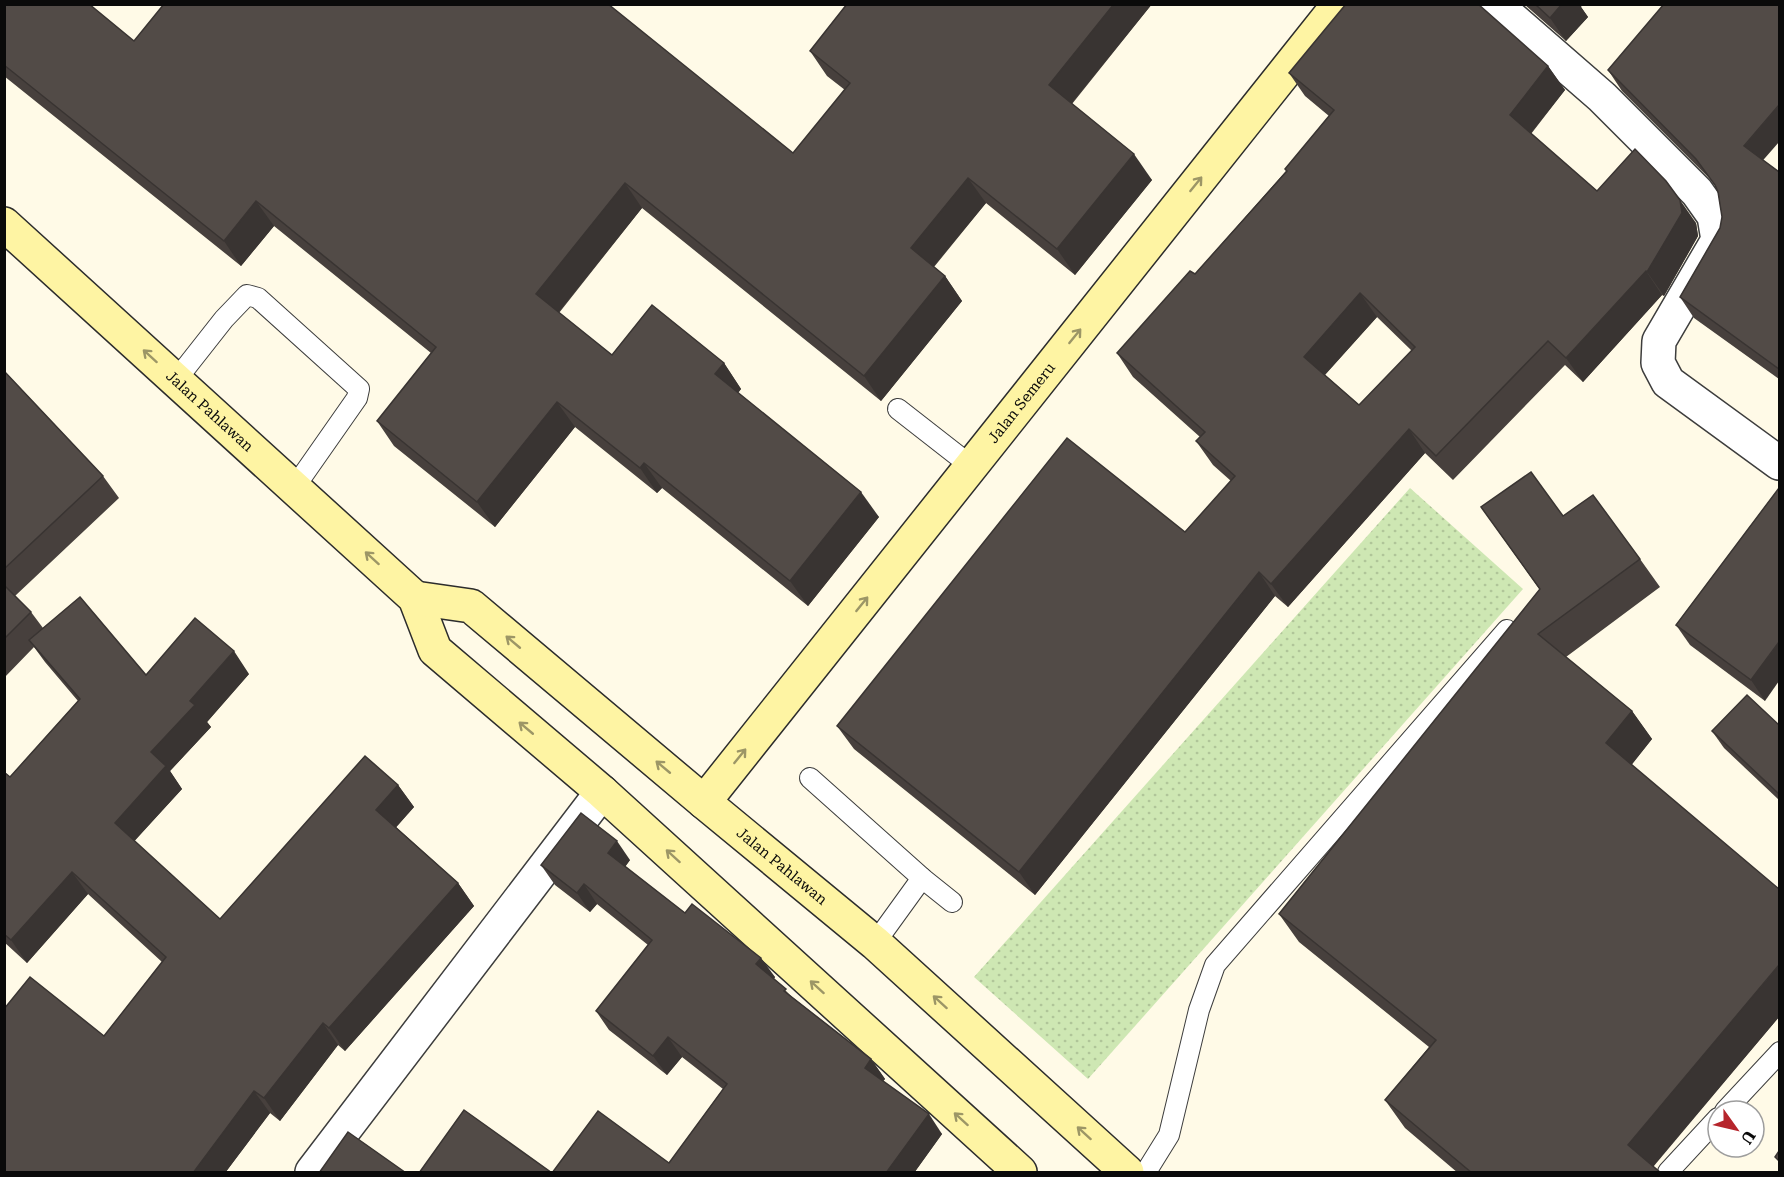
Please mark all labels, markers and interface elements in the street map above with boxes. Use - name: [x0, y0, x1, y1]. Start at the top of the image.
- one-way arrow: [1190, 176, 1203, 192]
- one-way arrow: [1068, 328, 1081, 344]
- one-way arrow: [143, 349, 158, 363]
- street label: Jalan Semeru: [984, 359, 1059, 447]
- street label: Jalan Pahlawan: [162, 367, 257, 456]
- one-way arrow: [364, 551, 379, 565]
- one-way arrow: [855, 596, 868, 612]
- one-way arrow: [506, 635, 521, 649]
- one-way arrow: [518, 721, 534, 734]
- one-way arrow: [734, 748, 747, 764]
- one-way arrow: [655, 761, 671, 774]
- street label: Jalan Pahlawan: [733, 824, 831, 909]
- one-way arrow: [666, 849, 681, 863]
- one-way arrow: [810, 981, 825, 995]
- one-way arrow: [932, 995, 947, 1009]
- north arrow: [1706, 1099, 1766, 1159]
- one-way arrow: [954, 1112, 969, 1126]
- one-way arrow: [1077, 1126, 1092, 1140]
- text: U: [1737, 1127, 1759, 1148]

